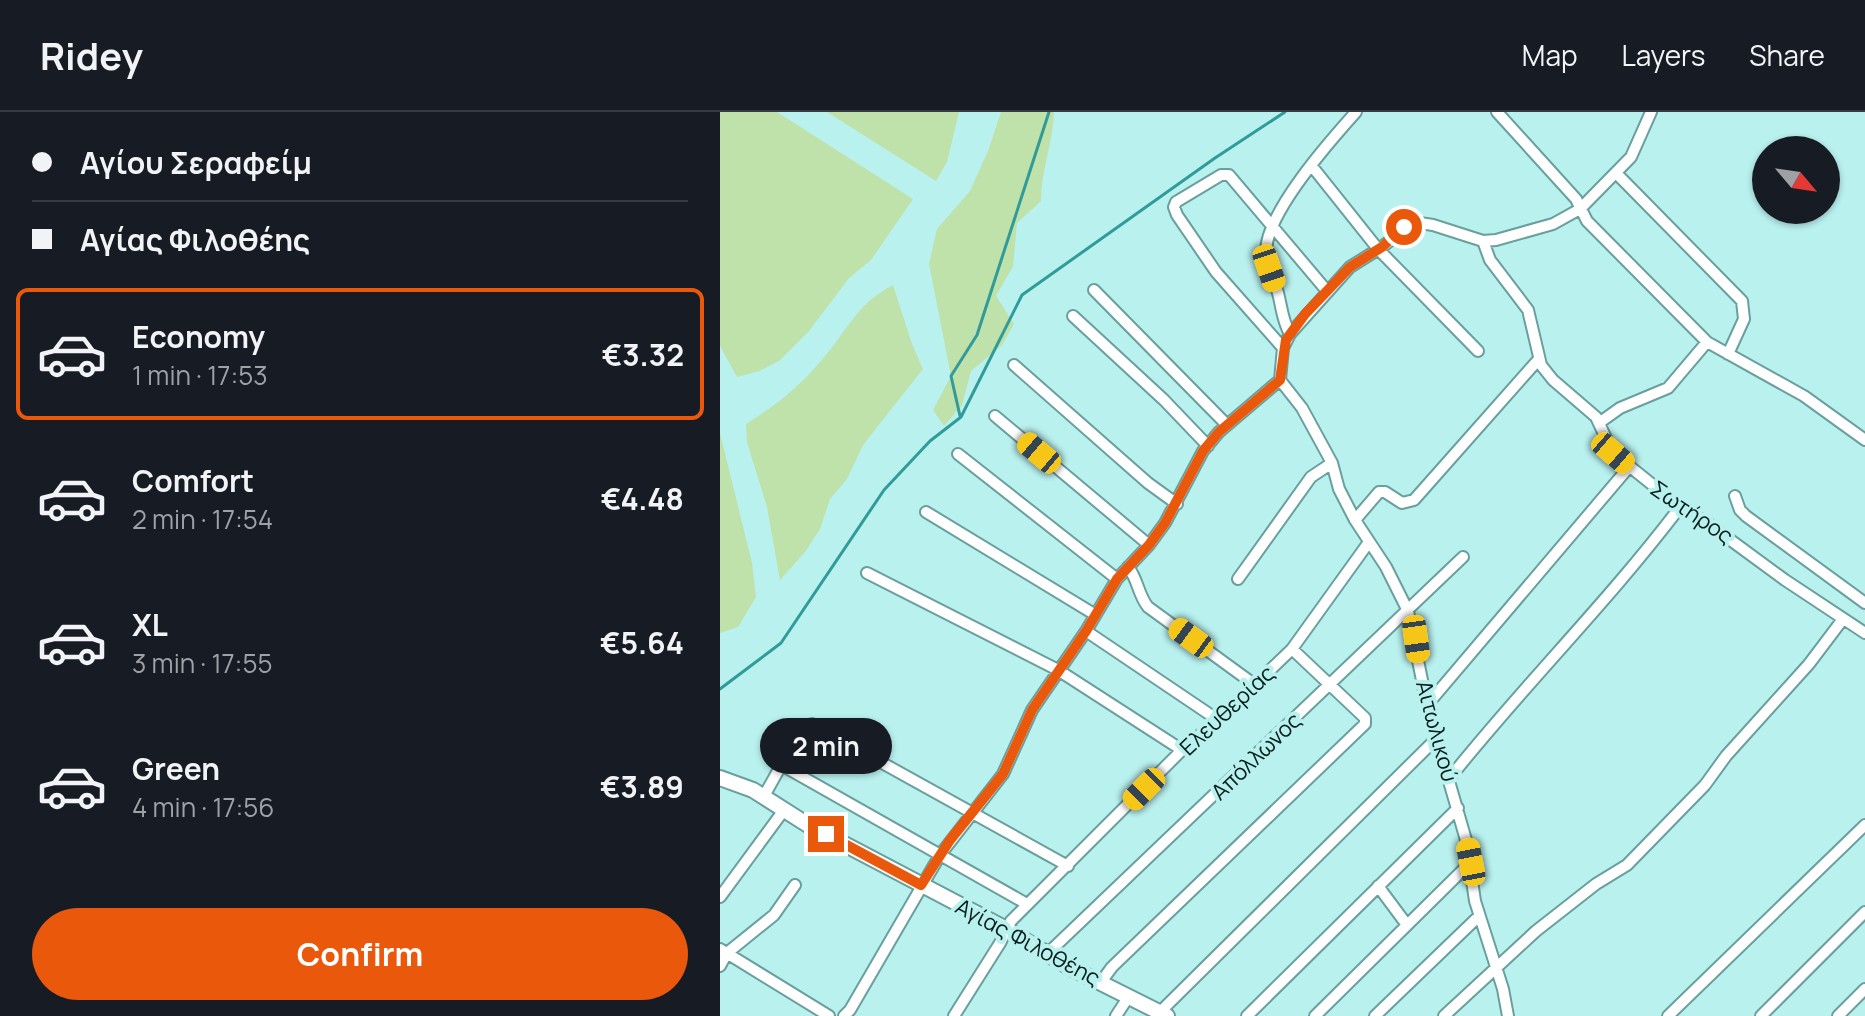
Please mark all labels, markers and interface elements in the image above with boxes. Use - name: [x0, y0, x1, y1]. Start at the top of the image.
- text: Ridey: [40, 29, 143, 81]
- text: Map: [1522, 36, 1578, 74]
- text: Layers: [1622, 36, 1705, 74]
- text: Share: [1749, 36, 1825, 74]
- north arrow: [1752, 136, 1840, 224]
- map controls: [1752, 136, 1840, 224]
- text: Αγίου Σεραφείμ: [80, 142, 312, 183]
- route start: [1386, 209, 1422, 245]
- text: Αγίας Φιλοθέης: [80, 219, 310, 260]
- car: [1250, 241, 1288, 295]
- text: Economy: [132, 316, 265, 357]
- icon: car: [36, 318, 108, 390]
- text: €3.32: [602, 334, 684, 375]
- text: 1 min · 17:53: [132, 357, 268, 393]
- car: [1013, 428, 1065, 478]
- car: [1587, 428, 1639, 478]
- text: Comfort: [132, 460, 254, 501]
- icon: car: [36, 462, 108, 534]
- street label: Σωτήρος: [1645, 473, 1739, 551]
- text: €4.48: [601, 478, 684, 519]
- text: 2 min · 17:54: [132, 501, 273, 537]
- text: XL: [132, 604, 168, 645]
- icon: car: [36, 606, 108, 678]
- car: [1165, 614, 1217, 662]
- car: [1401, 614, 1431, 664]
- text: €5.64: [600, 622, 684, 663]
- text: 3 min · 17:55: [132, 645, 272, 681]
- street label: Ελευθερίας: [1173, 658, 1281, 762]
- street label: Αιτωλικού: [1409, 677, 1465, 785]
- street label: Απόλλωνος: [1204, 705, 1308, 807]
- callout: 2 min: [760, 718, 892, 774]
- text: 2 min: [792, 728, 860, 764]
- text: Green: [132, 748, 220, 789]
- icon: car: [36, 750, 108, 822]
- car: [1119, 764, 1169, 814]
- text: €3.89: [600, 766, 684, 807]
- text: 4 min · 17:56: [132, 789, 275, 825]
- route end: [808, 816, 844, 852]
- car: [1455, 836, 1487, 888]
- street label: Αγίας Φιλοθέης: [951, 891, 1105, 993]
- button: Confirm: [32, 908, 688, 1000]

